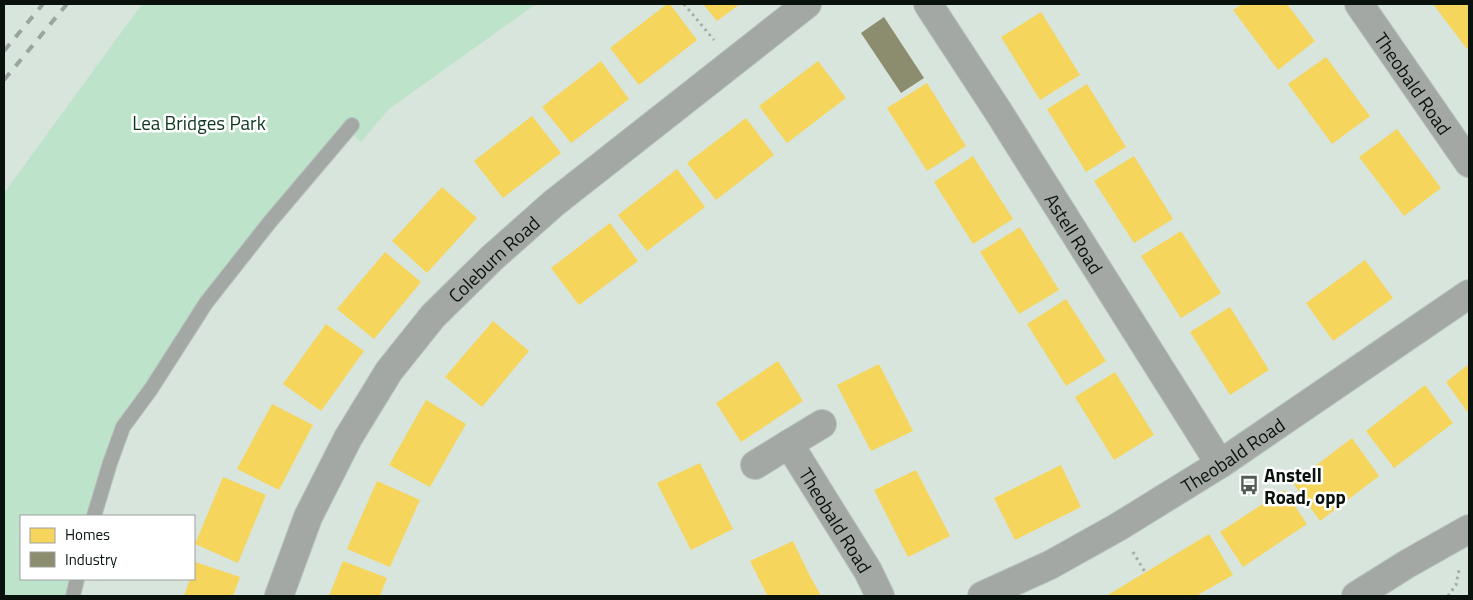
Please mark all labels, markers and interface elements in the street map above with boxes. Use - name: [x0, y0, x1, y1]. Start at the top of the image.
- street label: Theobald Road: [1368, 26, 1459, 140]
- park label: Lea Bridges Park: [132, 108, 266, 137]
- street label: Astell Road: [1038, 187, 1111, 279]
- street label: Coleburn Road: [441, 208, 546, 309]
- street label: Theobald Road: [1175, 410, 1290, 500]
- place label: Anstell Road, opp: [1264, 460, 1346, 511]
- street label: Theobald Road: [792, 462, 880, 578]
- bus stop icon: Anstell Road, opp: [1238, 474, 1260, 496]
- legend: [20, 515, 195, 580]
- text: Homes: [65, 523, 110, 546]
- text: Industry: [65, 548, 117, 571]

